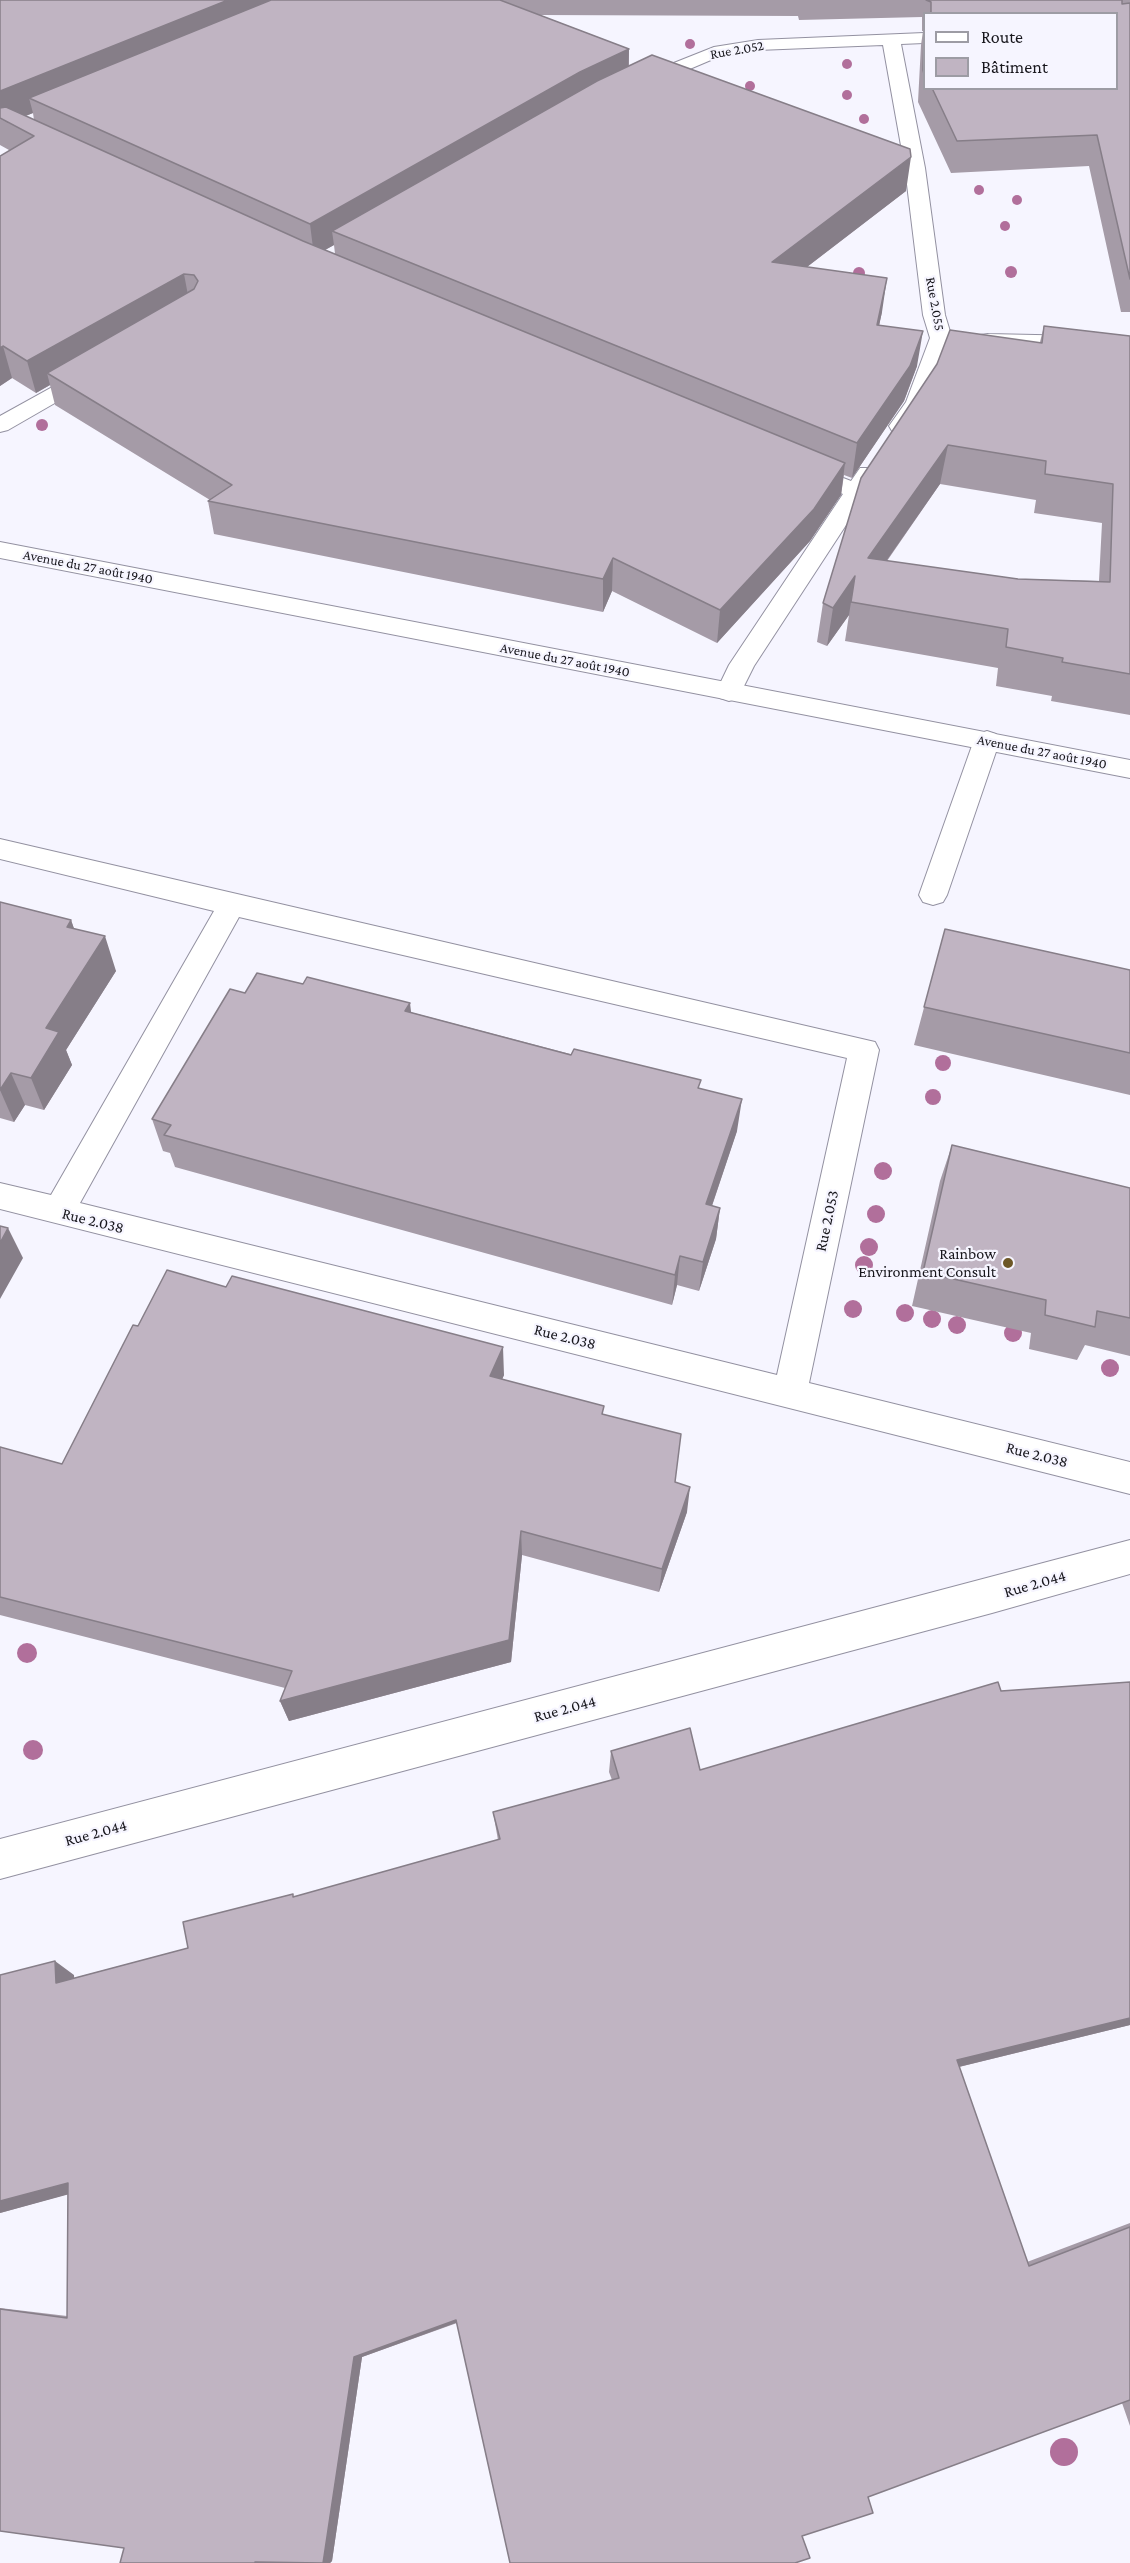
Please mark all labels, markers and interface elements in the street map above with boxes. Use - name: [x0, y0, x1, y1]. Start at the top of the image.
- legend: [923, 12, 1118, 90]
- text: Route: [981, 27, 1023, 47]
- street label: Rue 2.052: [709, 37, 765, 63]
- text: Bâtiment: [981, 57, 1048, 77]
- street label: Rue 2.055: [922, 276, 948, 332]
- street label: Avenue du 27 août 1940: [22, 546, 154, 588]
- street label: Avenue du 27 août 1940: [499, 639, 631, 681]
- street label: Avenue du 27 août 1940: [976, 731, 1108, 773]
- street label: Rue 2.053: [811, 1189, 843, 1253]
- street label: Rue 2.038: [60, 1204, 126, 1238]
- place label: Rainbow Environment Consult: [858, 1244, 996, 1282]
- marker: Rainbow Environment Consult: [1001, 1256, 1015, 1270]
- street label: Rue 2.038: [532, 1320, 598, 1354]
- street label: Rue 2.038: [1004, 1438, 1070, 1472]
- street label: Rue 2.044: [1002, 1566, 1068, 1602]
- street label: Rue 2.044: [532, 1692, 598, 1726]
- street label: Rue 2.044: [63, 1816, 129, 1850]

